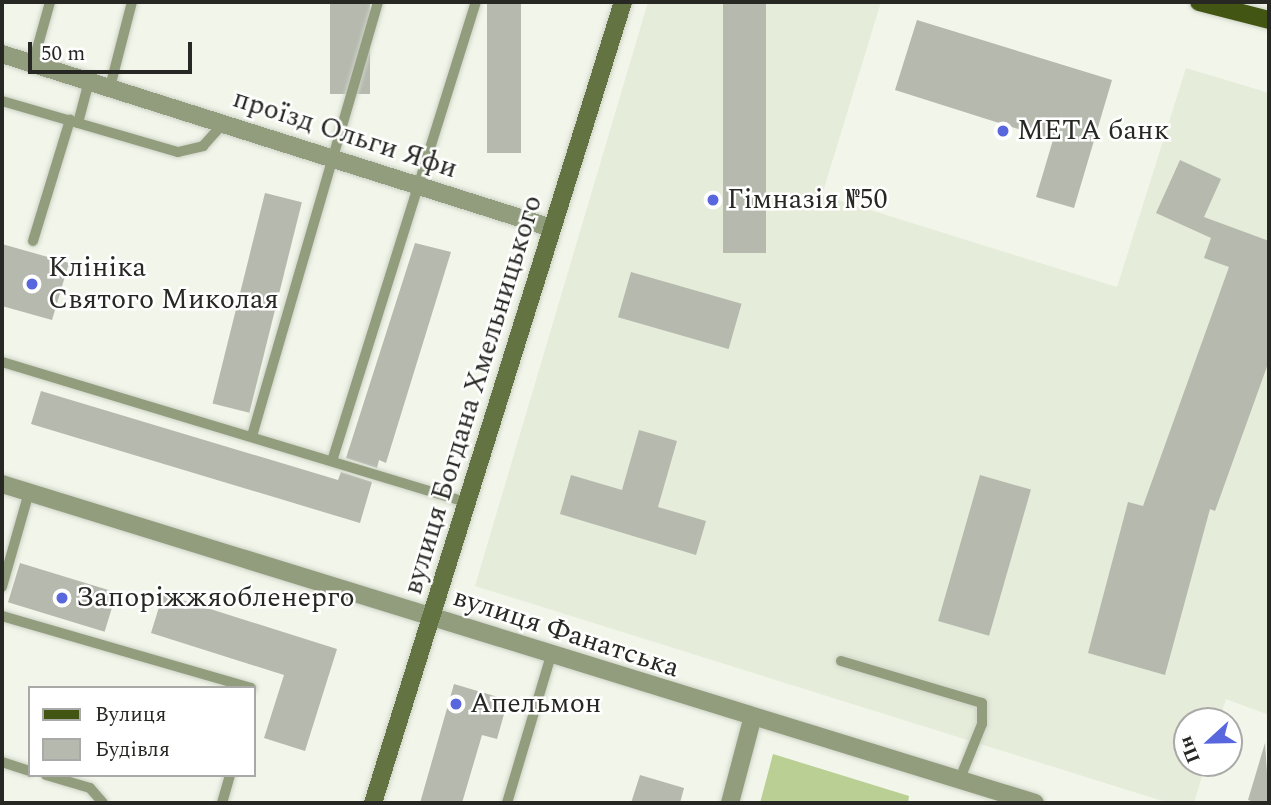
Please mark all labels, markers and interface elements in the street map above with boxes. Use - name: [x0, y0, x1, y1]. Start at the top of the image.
- scale bar: [32, 28, 196, 72]
- text: 50 m: [41, 38, 85, 70]
- street label: проїзд Ольги Яфи: [229, 82, 461, 186]
- place label: МЕТА банк: [1017, 114, 1169, 148]
- marker: МЕТА банк: [995, 123, 1011, 139]
- place label: Гімназія №50: [727, 183, 888, 217]
- street label: вулиця Богдана Хмельницького: [396, 191, 550, 599]
- marker: Гімназія №50: [705, 192, 721, 208]
- place label: Клініка Святого Миколая: [48, 251, 279, 317]
- marker: Клініка Святого Миколая: [22, 274, 42, 294]
- place label: Запоріжжяобленерго: [76, 581, 355, 615]
- street label: вулиця Фанатська: [449, 581, 683, 685]
- marker: Запоріжжяобленерго: [54, 590, 70, 606]
- legend: [28, 686, 256, 777]
- place label: Апельмон: [470, 687, 601, 721]
- marker: Апельмон: [448, 696, 464, 712]
- text: Вулиця: [95, 699, 166, 731]
- north arrow: [1173, 707, 1243, 777]
- text: Пн: [1171, 731, 1208, 767]
- text: Будівля: [95, 734, 170, 766]

